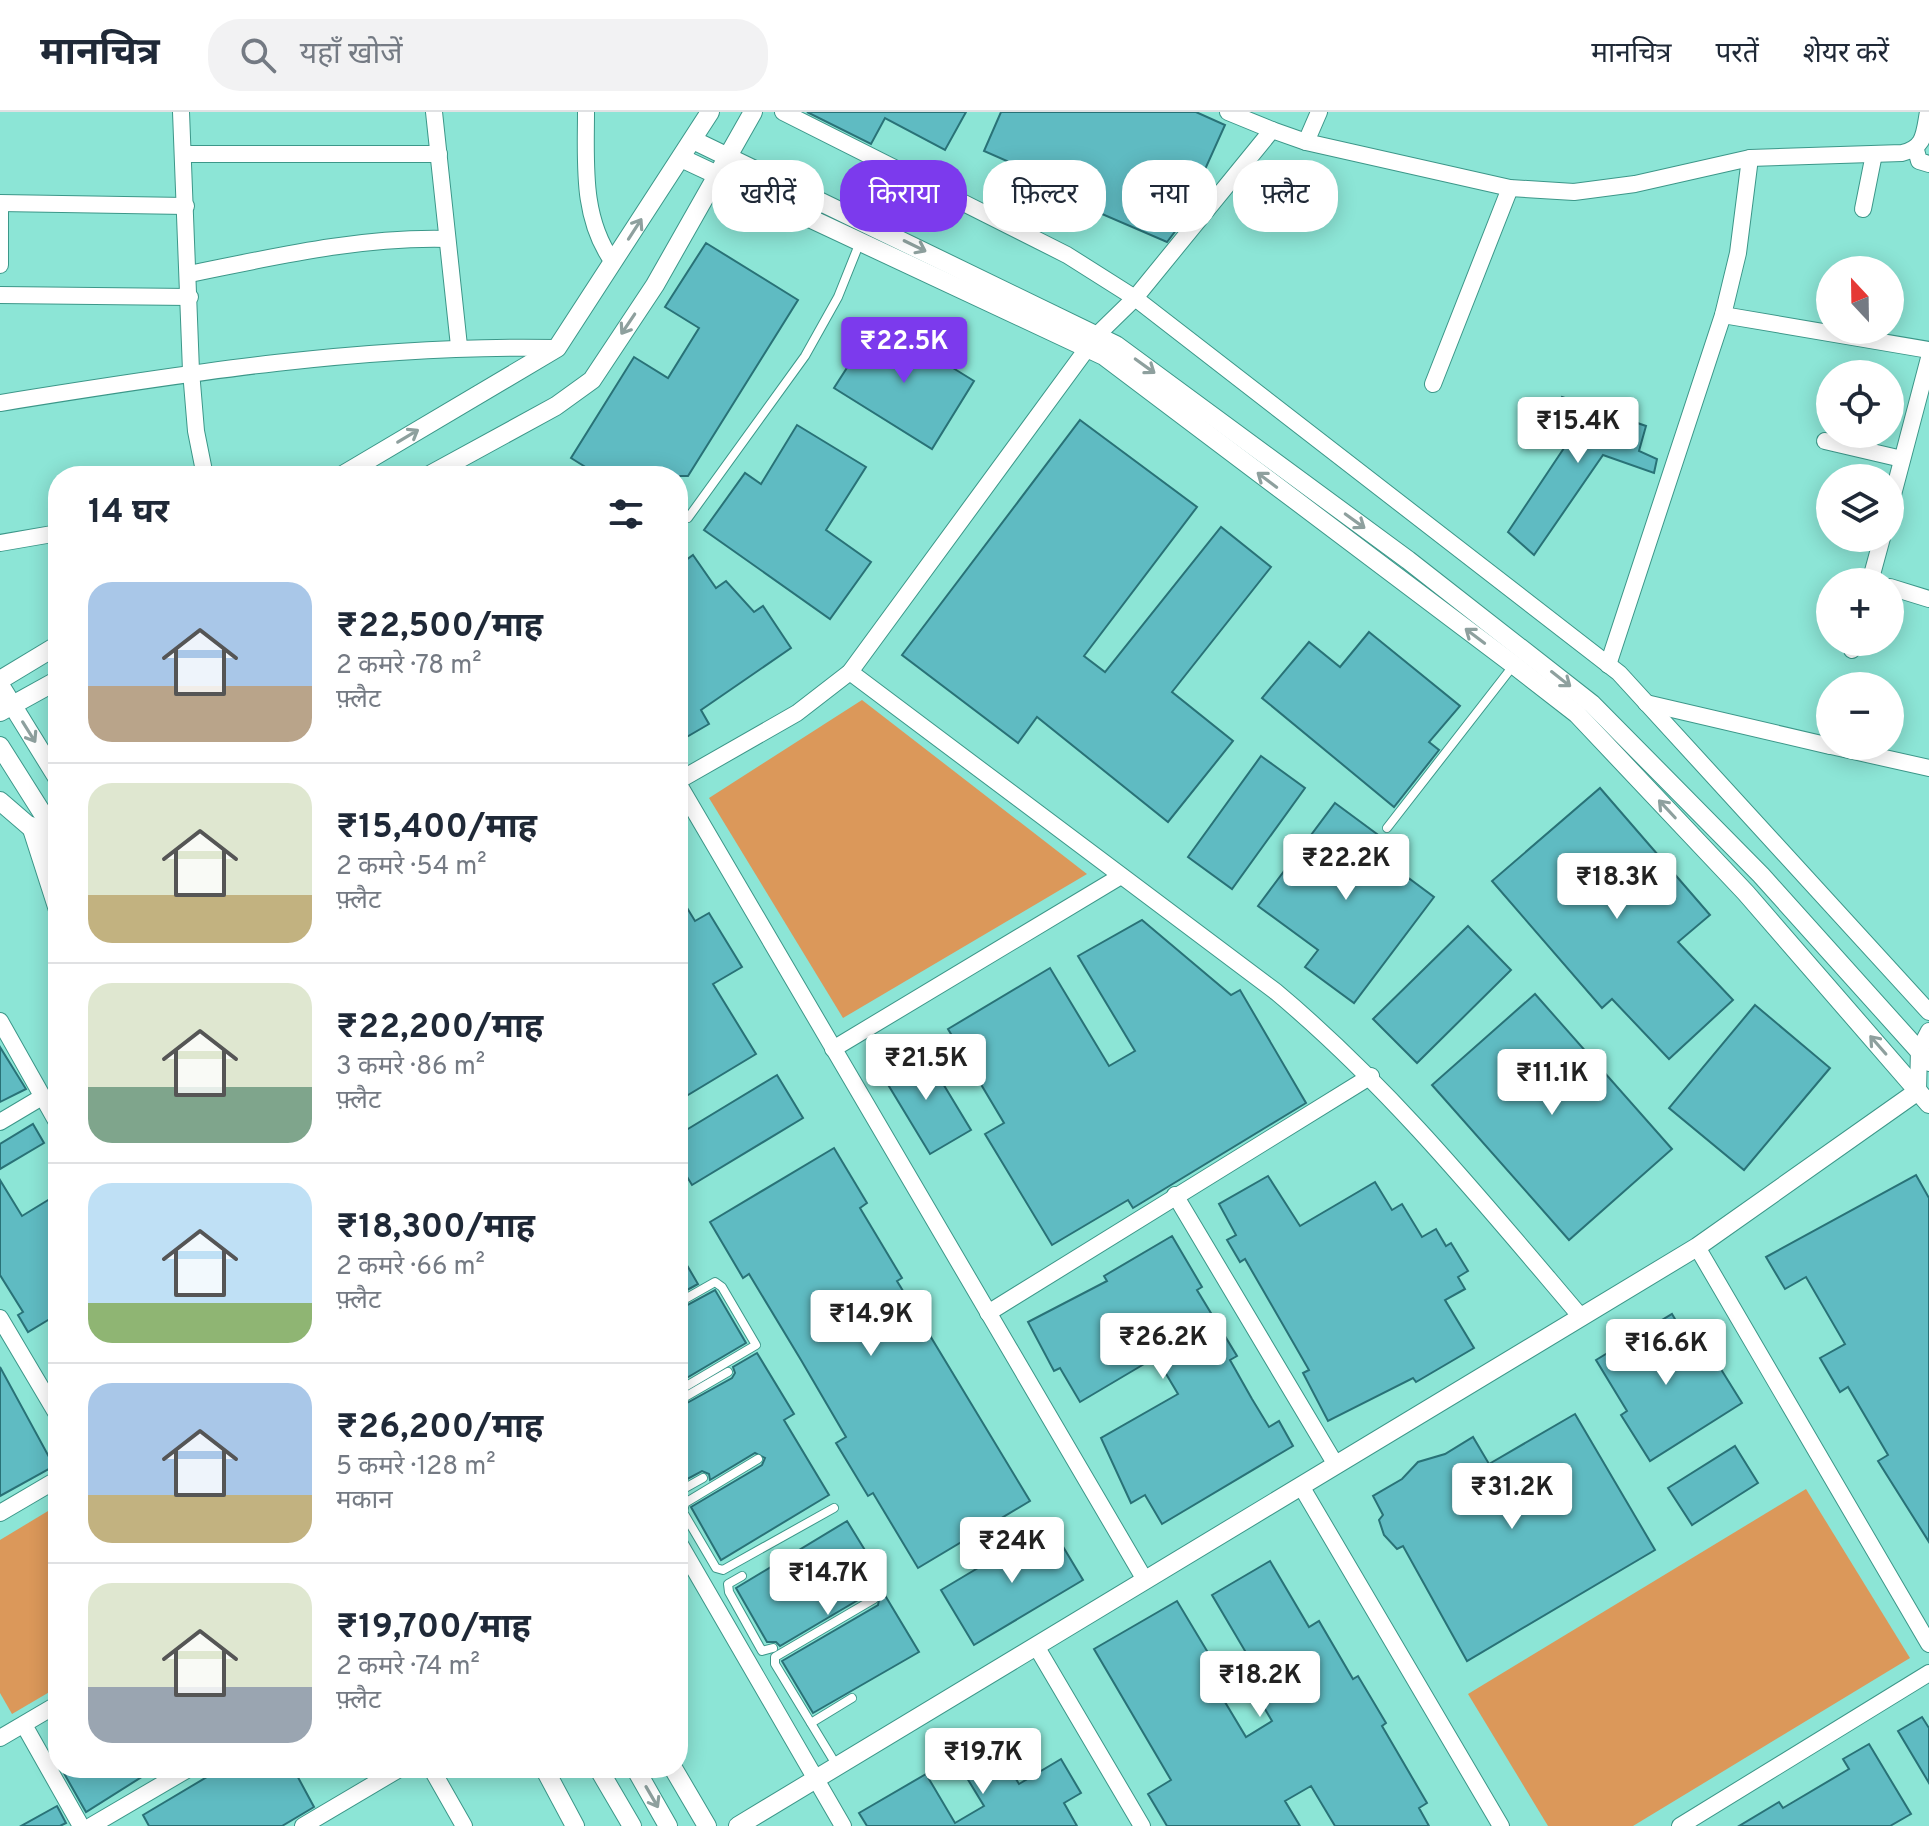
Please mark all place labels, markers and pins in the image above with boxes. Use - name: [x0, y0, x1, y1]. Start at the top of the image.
- pin: ₹22.5K: [839, 317, 969, 385]
- pin: ₹15.4K: [1513, 397, 1643, 465]
- pin: ₹22.2K: [1281, 834, 1411, 902]
- pin: ₹18.3K: [1552, 853, 1682, 921]
- pin: ₹21.5K: [861, 1034, 991, 1102]
- pin: ₹11.1K: [1487, 1049, 1617, 1117]
- pin: ₹14.9K: [806, 1290, 936, 1358]
- pin: ₹26.2K: [1098, 1313, 1228, 1381]
- pin: ₹16.6K: [1601, 1319, 1731, 1387]
- pin: ₹31.2K: [1447, 1463, 1577, 1531]
- pin: ₹24K: [965, 1517, 1059, 1585]
- pin: ₹14.7K: [763, 1549, 893, 1617]
- pin: ₹18.2K: [1195, 1651, 1325, 1719]
- pin: ₹19.7K: [918, 1728, 1048, 1796]

